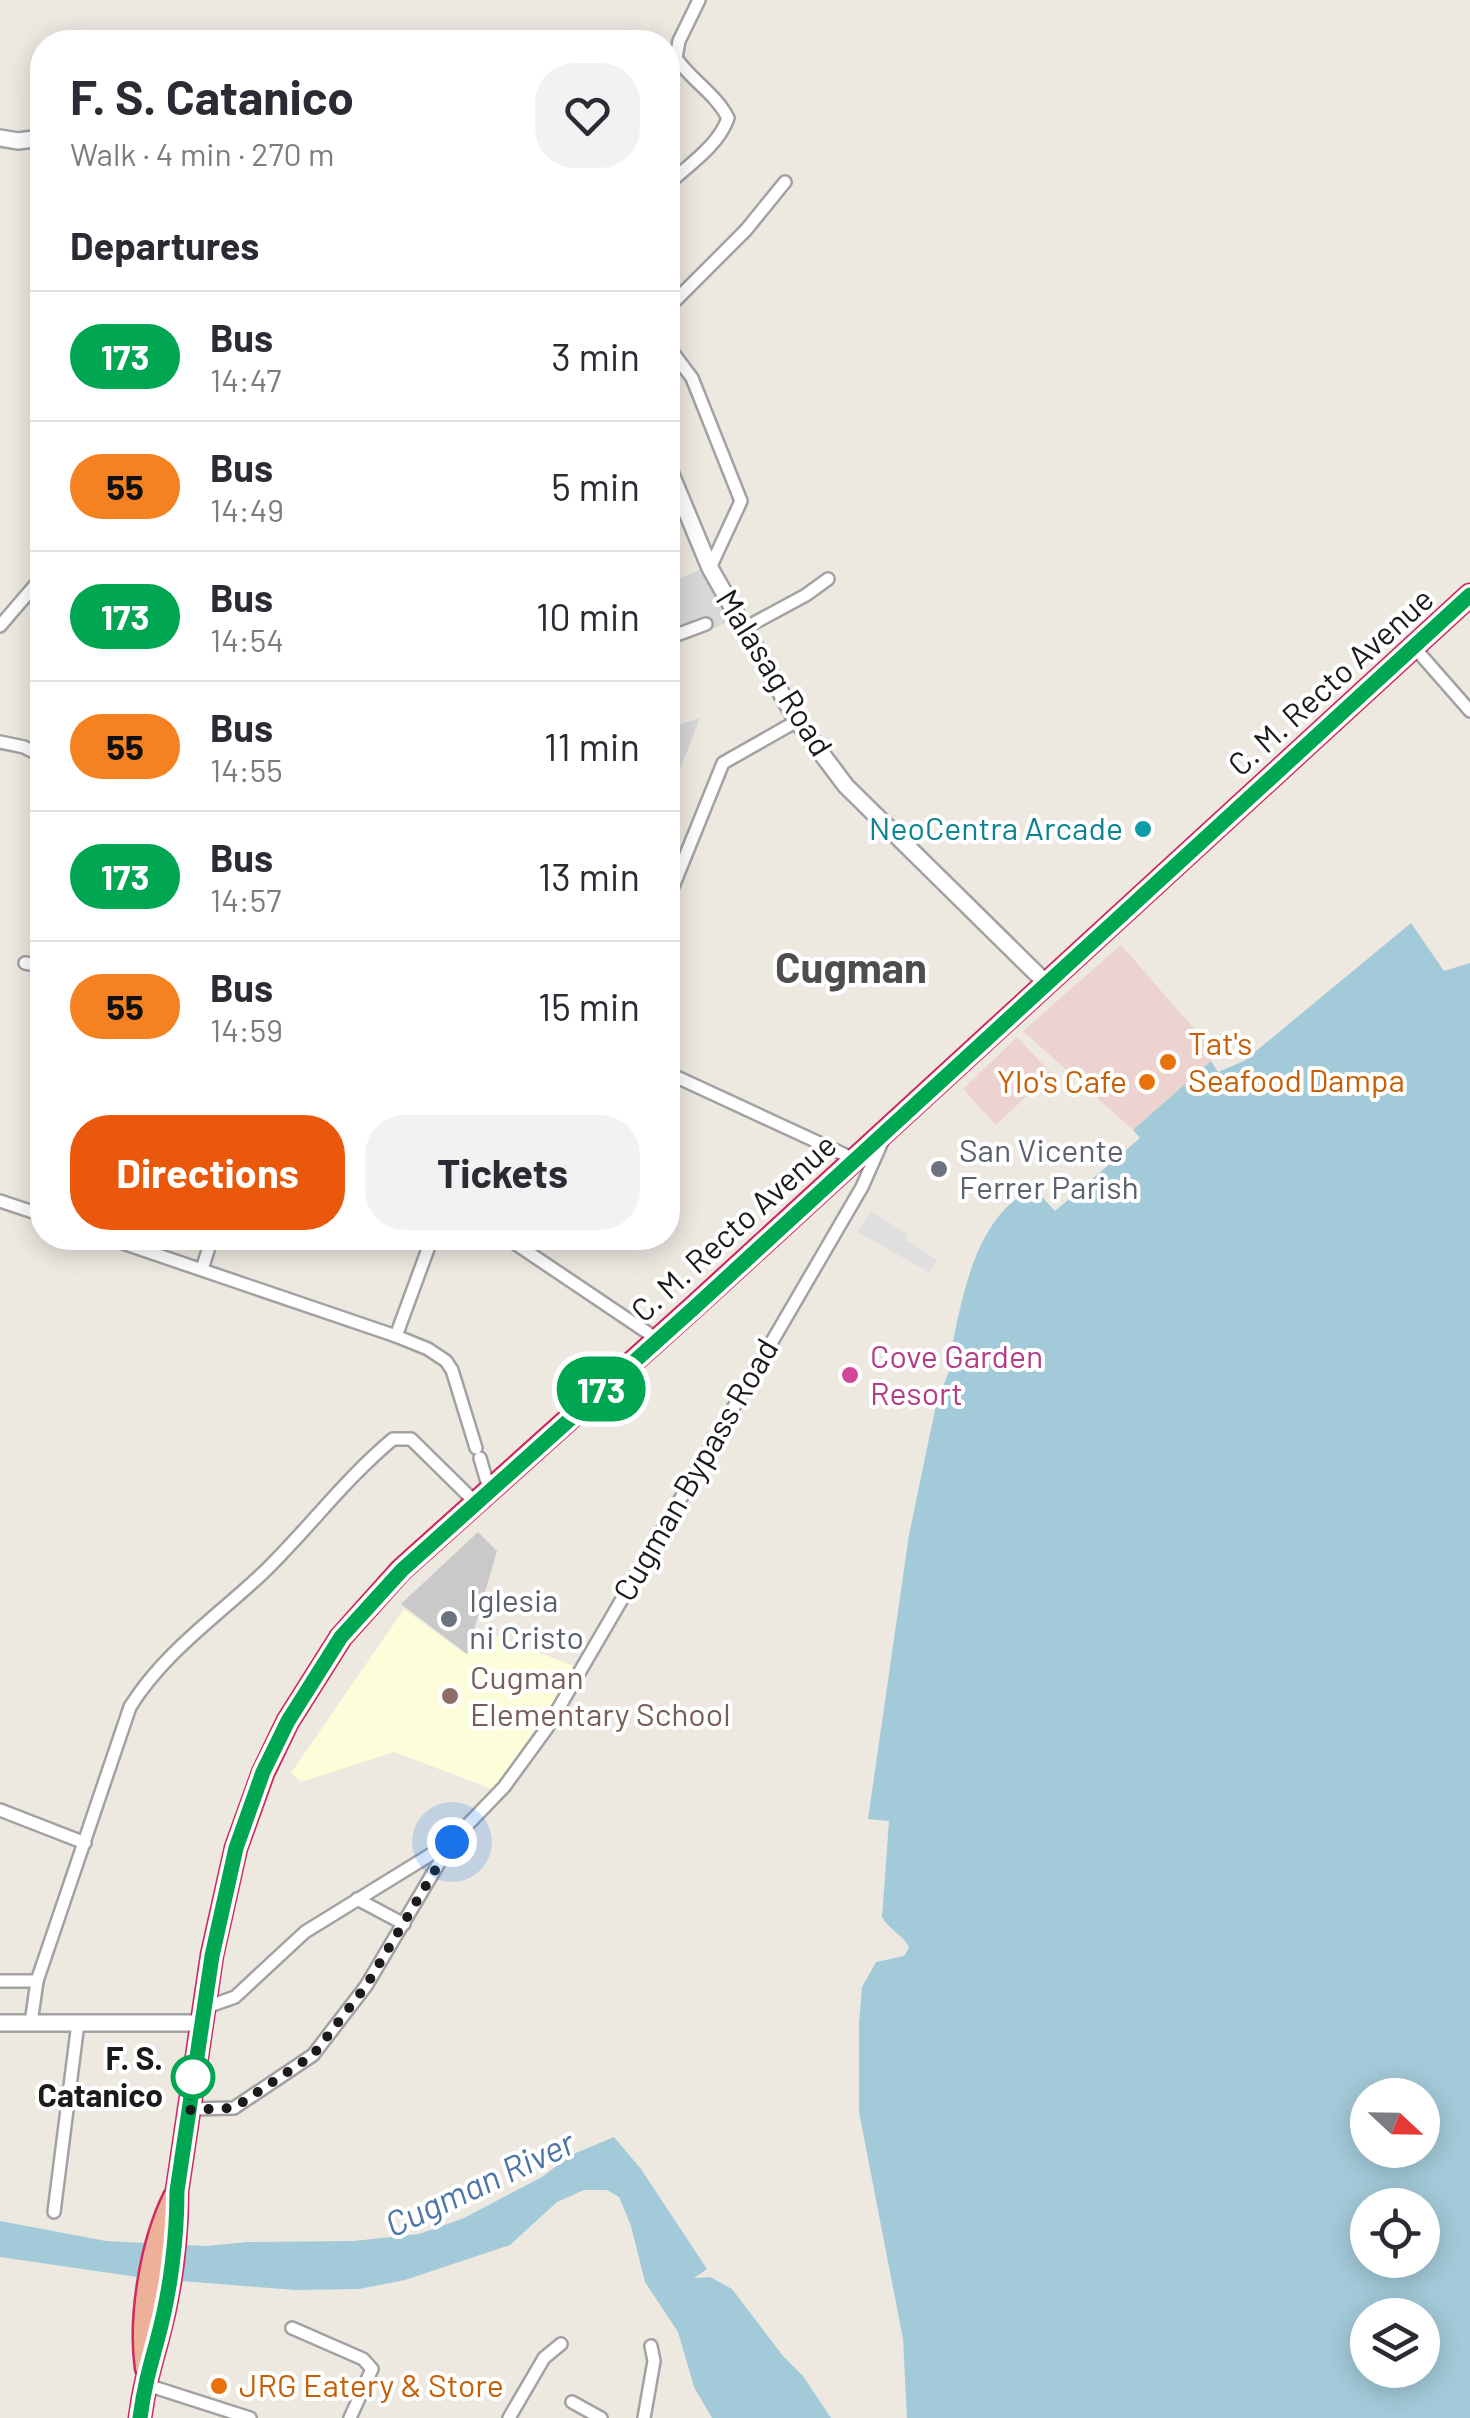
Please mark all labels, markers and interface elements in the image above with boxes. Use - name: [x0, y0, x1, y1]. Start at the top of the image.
- button: heart: [535, 63, 640, 168]
- text: F. S. Catanico: [70, 67, 354, 125]
- text: Walk · 4 min · 270 m: [70, 134, 335, 172]
- text: Departures: [70, 222, 259, 268]
- text: Bus: [210, 314, 273, 360]
- text: 3 min: [551, 333, 640, 379]
- text: 173: [101, 335, 149, 377]
- text: 14:47: [210, 360, 282, 398]
- text: Bus: [210, 444, 273, 490]
- text: 5 min: [551, 463, 640, 509]
- text: 55: [106, 465, 144, 507]
- text: 14:49: [210, 490, 284, 528]
- text: Bus: [210, 574, 273, 620]
- street label: C. M. Recto Avenue: [1219, 579, 1440, 782]
- street label: Malasag Road: [710, 582, 842, 762]
- text: 10 min: [536, 593, 640, 639]
- text: 173: [101, 595, 149, 637]
- text: 14:54: [210, 620, 284, 658]
- text: Bus: [210, 704, 273, 750]
- text: 11 min: [544, 723, 640, 769]
- text: 55: [106, 725, 144, 767]
- text: 14:55: [210, 750, 283, 788]
- place label: NeoCentra Arcade: [869, 808, 1123, 846]
- marker: NeoCentra Arcade: [1132, 818, 1154, 840]
- text: Bus: [210, 834, 273, 880]
- text: 13 min: [538, 853, 640, 899]
- text: 173: [101, 855, 149, 897]
- text: 14:57: [210, 880, 281, 918]
- district label: Cugman: [775, 941, 927, 992]
- text: Bus: [210, 964, 273, 1010]
- text: 15 min: [538, 983, 640, 1029]
- text: 55: [106, 985, 144, 1027]
- text: 14:59: [210, 1010, 283, 1048]
- place label: Tat's Seafood Dampa: [1188, 1023, 1405, 1098]
- marker: Tat's Seafood Dampa: [1157, 1051, 1179, 1073]
- place label: Ylo's Cafe: [997, 1061, 1127, 1099]
- marker: Ylo's Cafe: [1136, 1071, 1158, 1093]
- button: Directions: [70, 1115, 345, 1230]
- button: Tickets: [365, 1115, 640, 1230]
- street label: C. M. Recto Avenue: [622, 1125, 843, 1328]
- place label: San Vicente Ferrer Parish: [959, 1130, 1139, 1205]
- marker: San Vicente Ferrer Parish: [928, 1158, 950, 1180]
- street label: Cugman Bypass Road: [604, 1331, 785, 1607]
- place label: Cove Garden Resort: [870, 1336, 1043, 1411]
- line badge: 173: [544, 1356, 658, 1422]
- marker: Cove Garden Resort: [839, 1364, 861, 1386]
- text: 173: [577, 1368, 625, 1410]
- place label: Iglesia ni Cristo: [469, 1580, 584, 1655]
- marker: Iglesia ni Cristo: [438, 1608, 460, 1630]
- place label: Cugman Elementary School: [470, 1657, 731, 1732]
- marker: Cugman Elementary School: [439, 1685, 461, 1707]
- your location: [427, 1817, 477, 1867]
- place label: F. S. Catanico: [38, 2038, 163, 2113]
- marker: F. S. Catanico: [172, 2056, 214, 2098]
- north arrow: [1350, 2078, 1440, 2168]
- map controls: [1350, 2078, 1440, 2388]
- water label: Cugman River: [378, 2119, 582, 2244]
- button: locate: [1350, 2188, 1440, 2278]
- button: layers: [1350, 2298, 1440, 2388]
- place label: JRG Eatery & Store: [239, 2365, 504, 2403]
- marker: JRG Eatery & Store: [208, 2375, 230, 2397]

